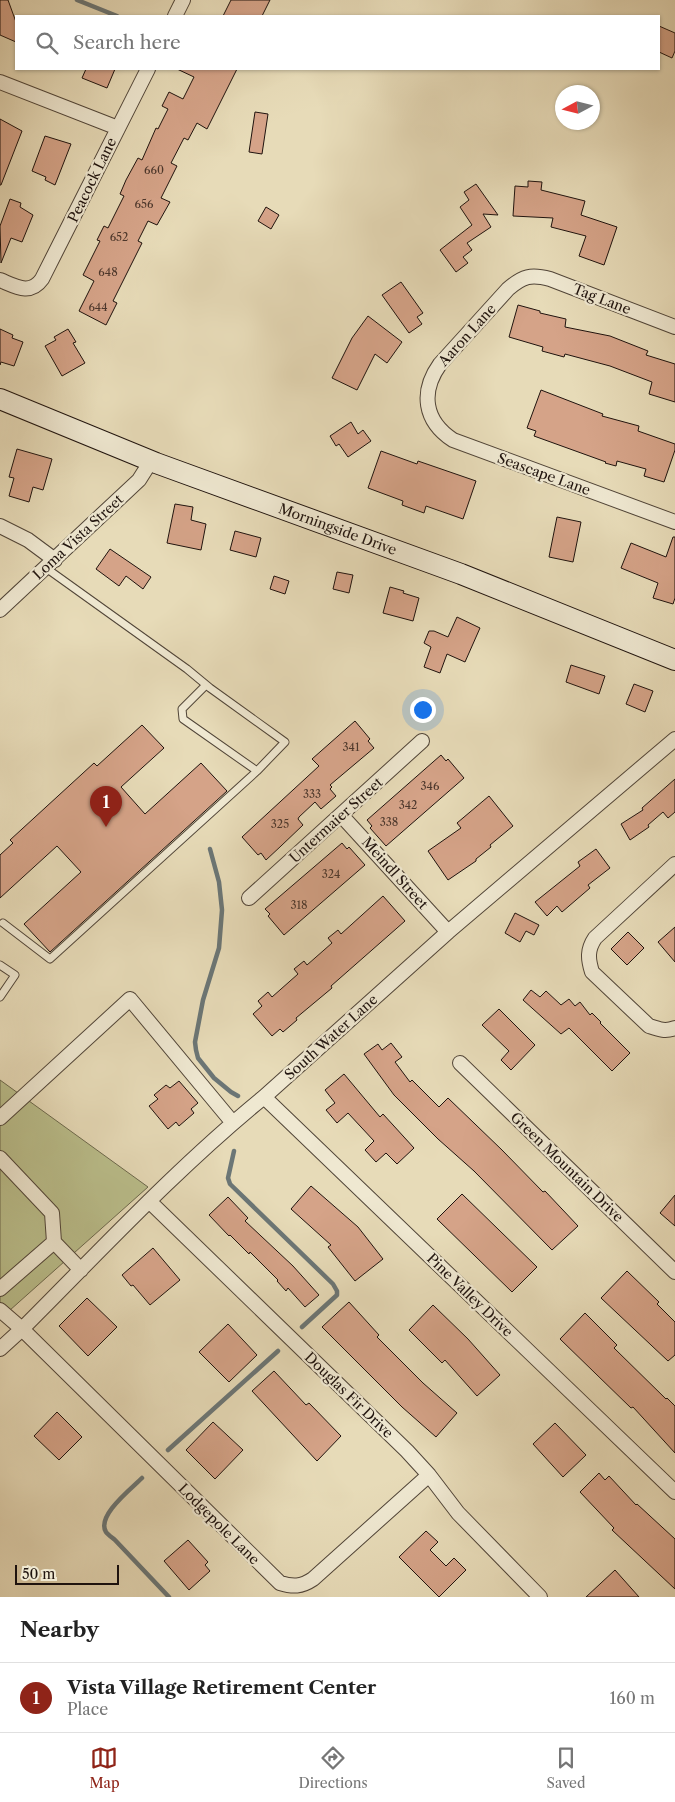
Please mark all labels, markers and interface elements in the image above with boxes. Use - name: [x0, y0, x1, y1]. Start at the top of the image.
- search box: [15, 15, 660, 70]
- icon: search: [33, 29, 61, 57]
- text: Search here: [73, 31, 181, 54]
- north arrow: [555, 85, 600, 130]
- street label: Peacock Lane: [64, 135, 120, 225]
- house number: 660: [144, 163, 164, 177]
- house number: 656: [135, 197, 154, 211]
- house number: 652: [110, 230, 128, 244]
- house number: 648: [98, 265, 118, 279]
- street label: Tag Lane: [570, 280, 634, 318]
- house number: 644: [88, 300, 108, 314]
- street label: Aaron Lane: [434, 300, 500, 371]
- street label: Seascape Lane: [495, 449, 593, 499]
- street label: Loma Vista Street: [29, 490, 127, 584]
- street label: Morningside Drive: [276, 499, 399, 559]
- your location: [410, 697, 436, 723]
- house number: 341: [342, 740, 360, 754]
- street label: Untermaier Street: [286, 773, 386, 867]
- house number: 346: [421, 779, 440, 793]
- pin: 1: [90, 786, 122, 827]
- house number: 333: [303, 787, 321, 801]
- house number: 342: [399, 798, 417, 812]
- house number: 338: [380, 815, 398, 829]
- house number: 325: [271, 817, 289, 831]
- street label: Meindl Street: [358, 833, 432, 913]
- house number: 324: [322, 867, 340, 881]
- house number: 318: [290, 898, 308, 912]
- street label: South Water Lane: [281, 990, 381, 1084]
- street label: Green Mountain Drive: [507, 1108, 627, 1226]
- street label: Pine Valley Drive: [423, 1249, 517, 1341]
- street label: Douglas Fir Drive: [301, 1348, 397, 1442]
- street label: Lodgepole Lane: [175, 1480, 263, 1568]
- scale bar: [15, 1562, 119, 1585]
- text: 50 m: [22, 1565, 55, 1583]
- text: Nearby: [20, 1617, 99, 1642]
- text: Vista Village Retirement Center: [67, 1676, 376, 1699]
- text: 1: [32, 1688, 40, 1708]
- text: 160 m: [610, 1688, 655, 1708]
- text: Place: [67, 1699, 108, 1719]
- tab: Map: [89, 1744, 120, 1792]
- tab: Directions: [298, 1744, 368, 1792]
- tab: Saved: [547, 1744, 585, 1792]

